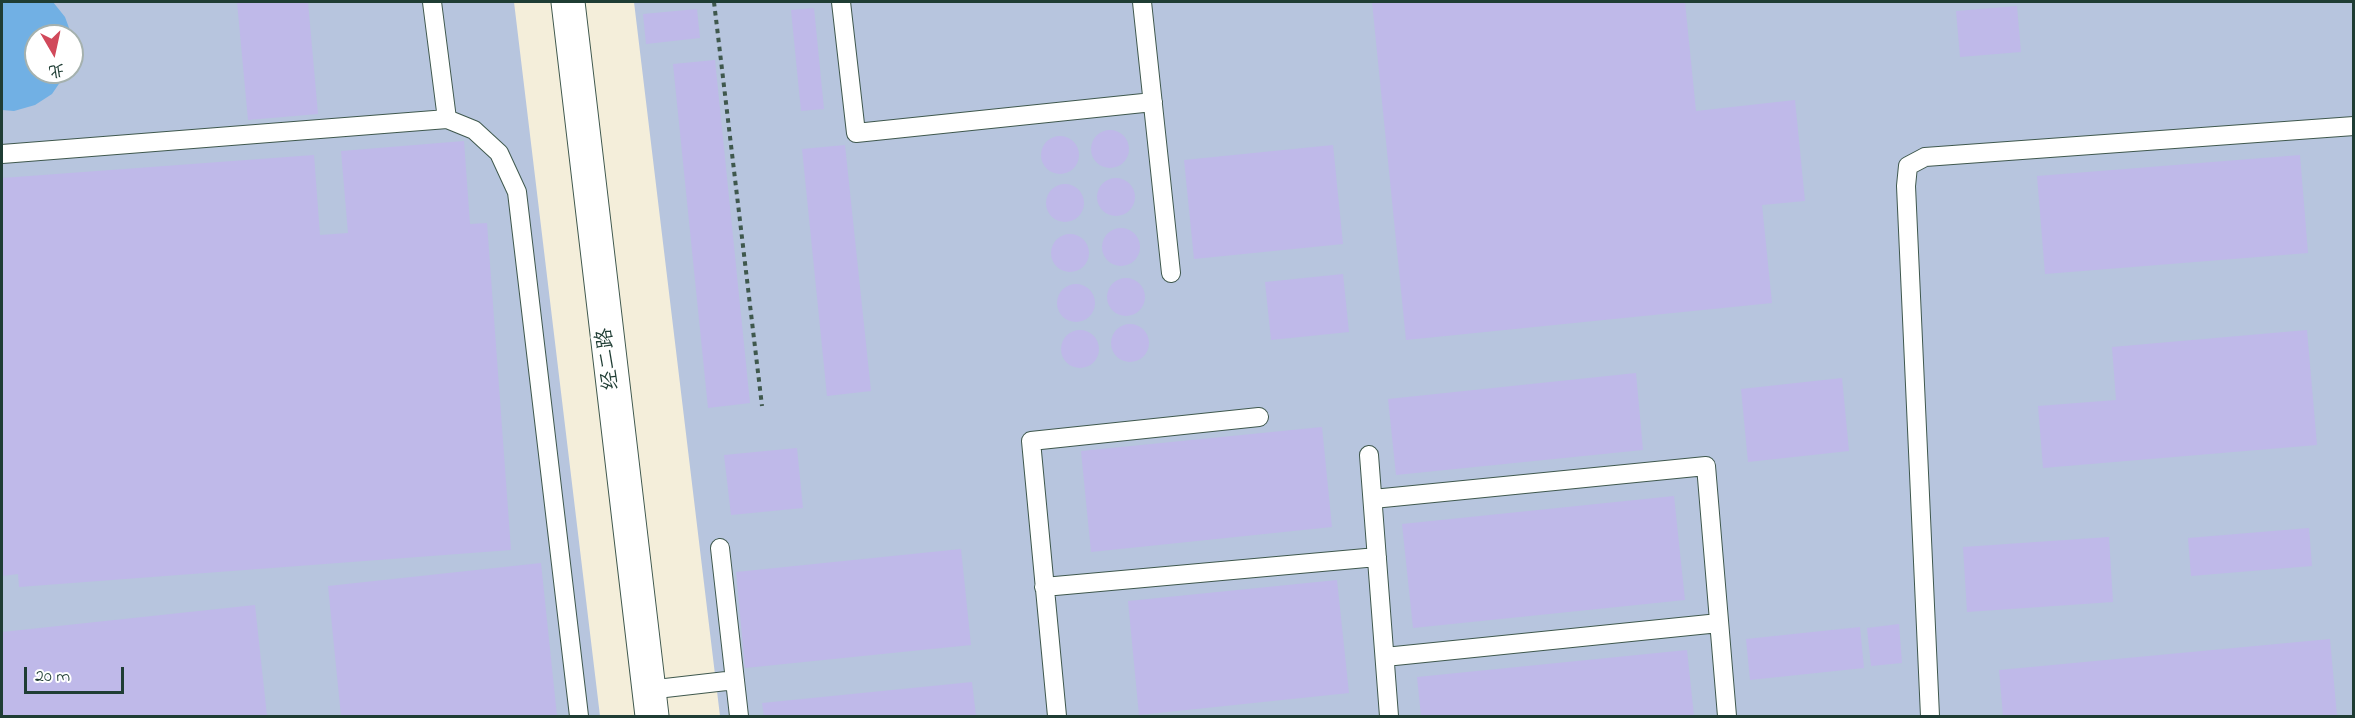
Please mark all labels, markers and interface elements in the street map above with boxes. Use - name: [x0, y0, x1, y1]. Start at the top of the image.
- north arrow: [24, 24, 84, 84]
- text: 北: [47, 57, 66, 83]
- street label: 经二路: [594, 326, 626, 392]
- scale bar: [27, 655, 128, 693]
- text: 20 m: [35, 664, 70, 690]

